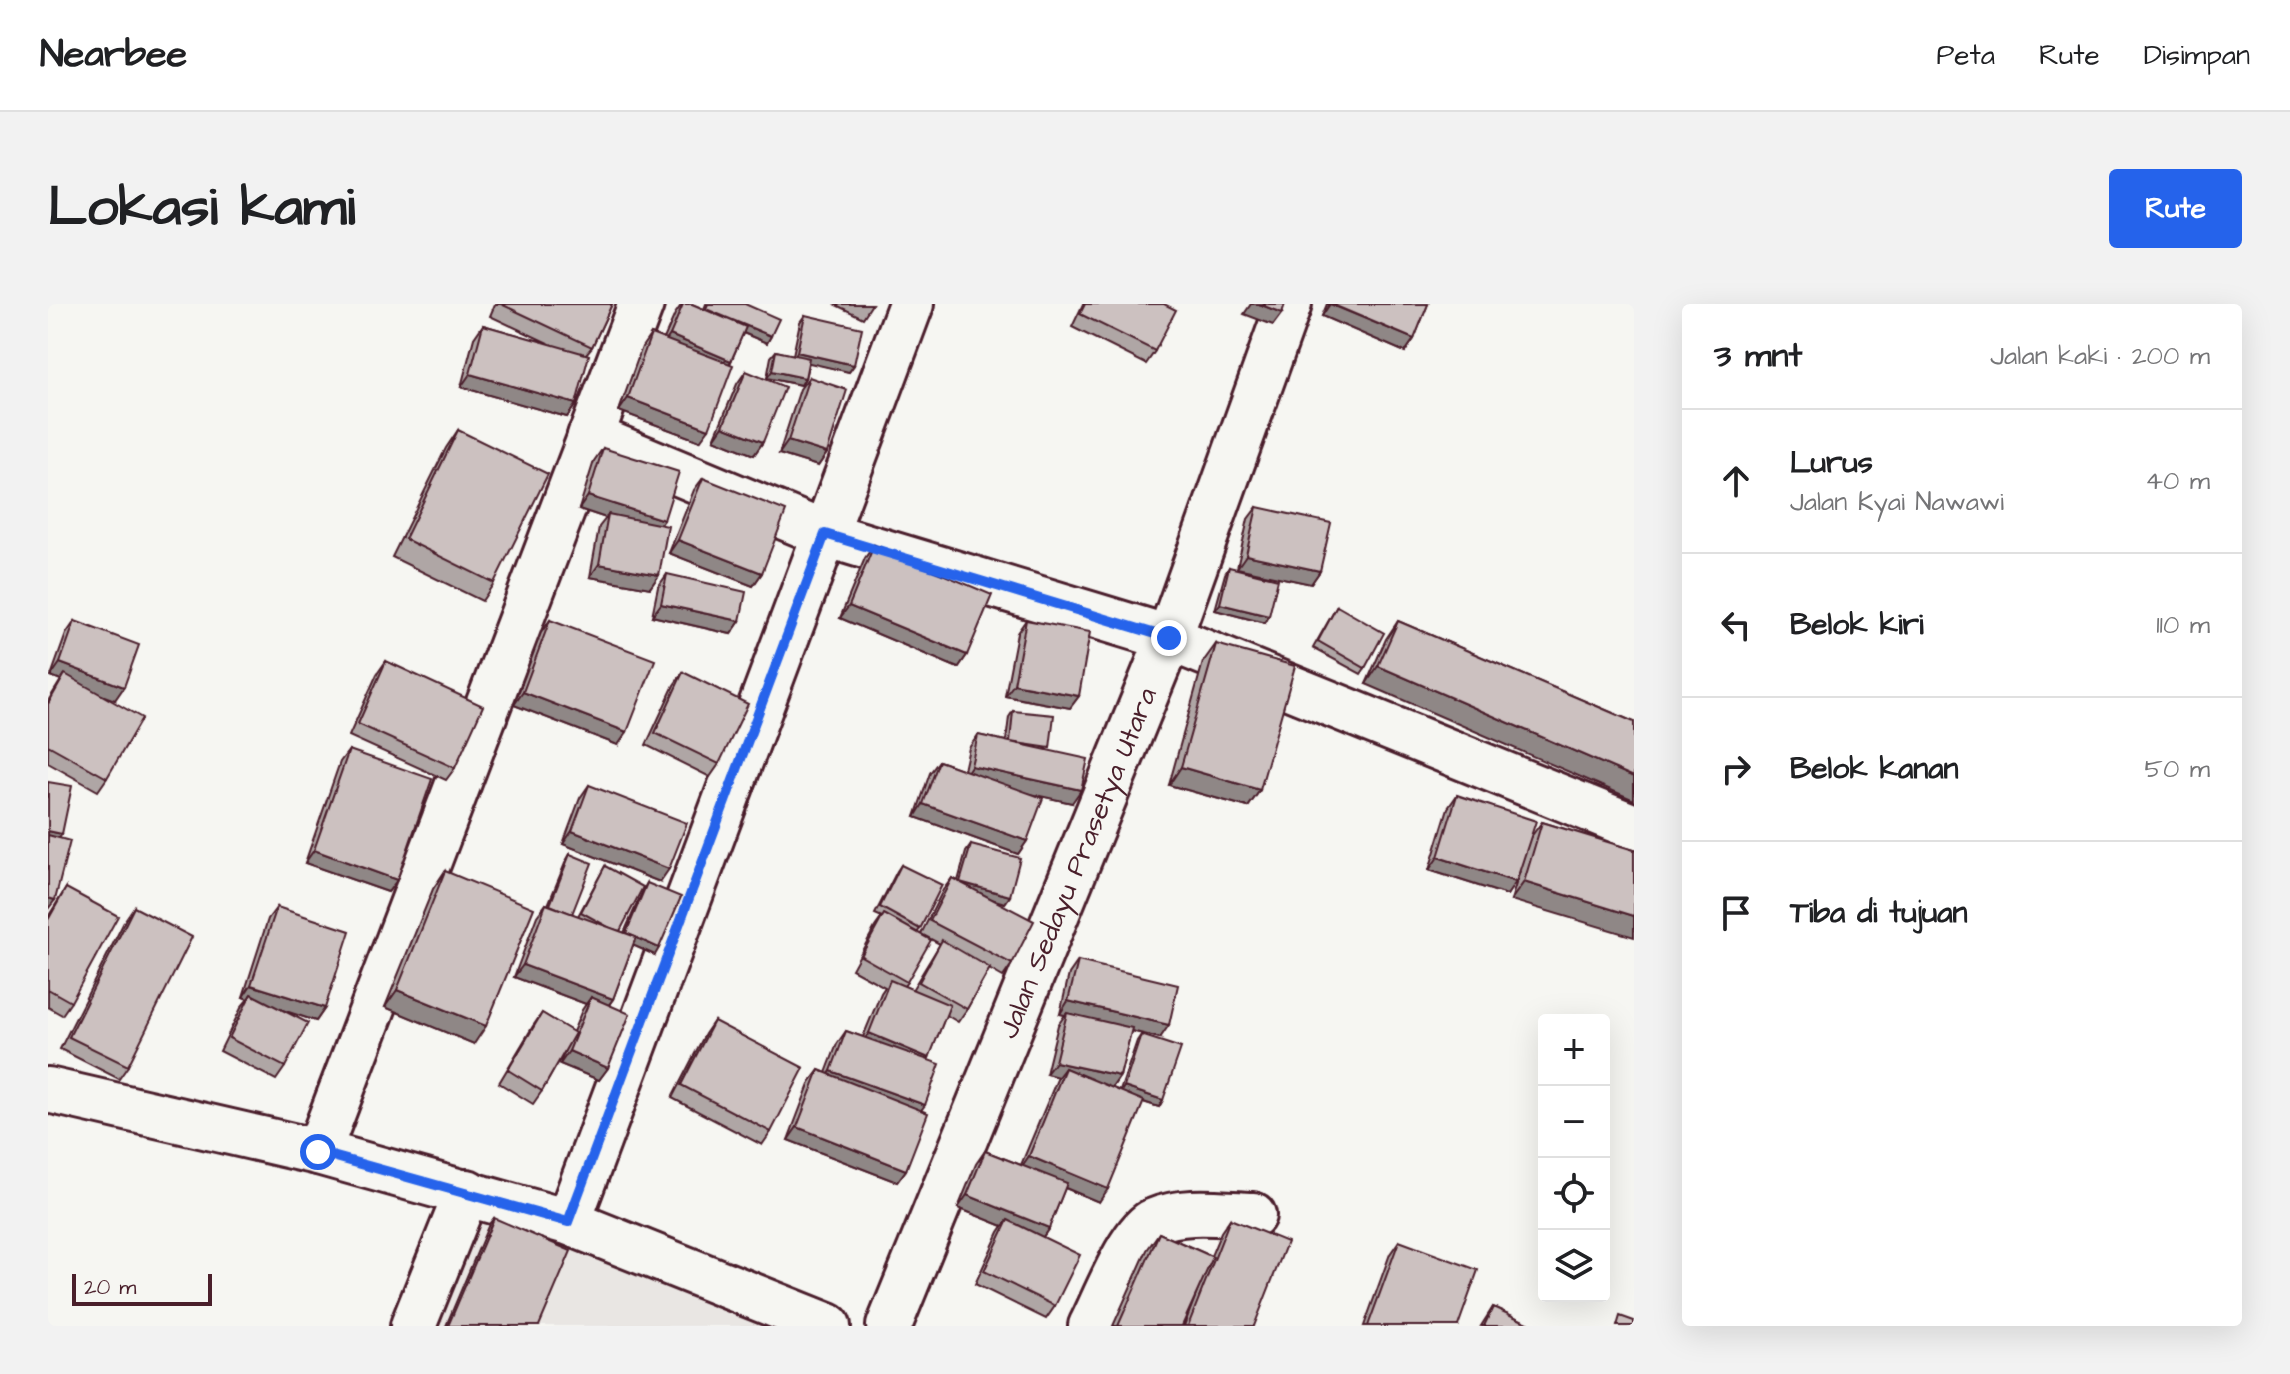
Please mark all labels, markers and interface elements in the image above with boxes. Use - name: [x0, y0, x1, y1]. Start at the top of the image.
- text: Nearbee: [40, 29, 187, 81]
- text: Peta: [1936, 36, 1995, 75]
- text: Rute: [2039, 36, 2100, 75]
- text: Disimpan: [2144, 36, 2250, 75]
- text: Lokasi kami: [48, 169, 355, 247]
- button: Rute: [2109, 169, 2242, 248]
- text: 3 mnt: [1714, 332, 1802, 380]
- text: Jalan kaki · 200 m: [1990, 338, 2210, 374]
- text: Lurus: [1790, 442, 1873, 484]
- icon: ahead: [1714, 459, 1758, 503]
- text: 40 m: [2145, 463, 2210, 499]
- text: Jalan Kyai Nawawi: [1790, 484, 2004, 520]
- icon: left: [1714, 603, 1758, 647]
- text: Belok kiri: [1790, 604, 1924, 646]
- text: 110 m: [2156, 607, 2210, 643]
- route end: [1151, 620, 1187, 656]
- street label: Jalan Sedayu Prasetya Utara: [989, 682, 1166, 1044]
- icon: right: [1714, 747, 1758, 791]
- text: Belok kanan: [1790, 748, 1959, 790]
- text: 50 m: [2145, 751, 2210, 787]
- icon: arrive: [1714, 891, 1758, 935]
- text: Tiba di tujuan: [1790, 892, 1967, 934]
- map controls: [1538, 1014, 1610, 1302]
- button: +: [1538, 1014, 1610, 1086]
- button: −: [1538, 1086, 1610, 1158]
- route start: [300, 1134, 336, 1170]
- button: locate: [1538, 1158, 1610, 1230]
- button: layers: [1538, 1230, 1610, 1302]
- scale bar: [72, 1270, 212, 1306]
- text: 20 m: [84, 1272, 136, 1303]

